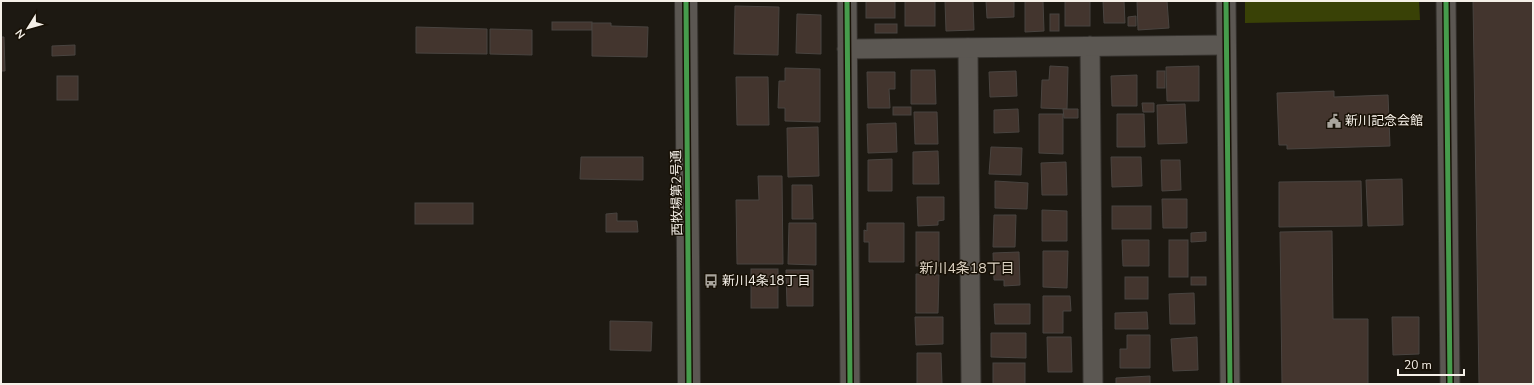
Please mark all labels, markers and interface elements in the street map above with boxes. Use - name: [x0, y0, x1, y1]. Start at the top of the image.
- north arrow: [8, 8, 48, 48]
- text: N: [12, 26, 29, 42]
- place label: 新川記念会館: [1345, 112, 1423, 130]
- public building icon: 新川記念会館: [1326, 113, 1342, 129]
- street label: 西牧場第2号通: [667, 150, 687, 236]
- district label: 新川4条18丁目: [919, 259, 1015, 278]
- place label: 新川4条18丁目: [722, 272, 810, 290]
- bus stop icon: 新川4条18丁目: [703, 273, 719, 289]
- scale bar: [1398, 351, 1464, 377]
- text: 20 m: [1404, 357, 1432, 373]

